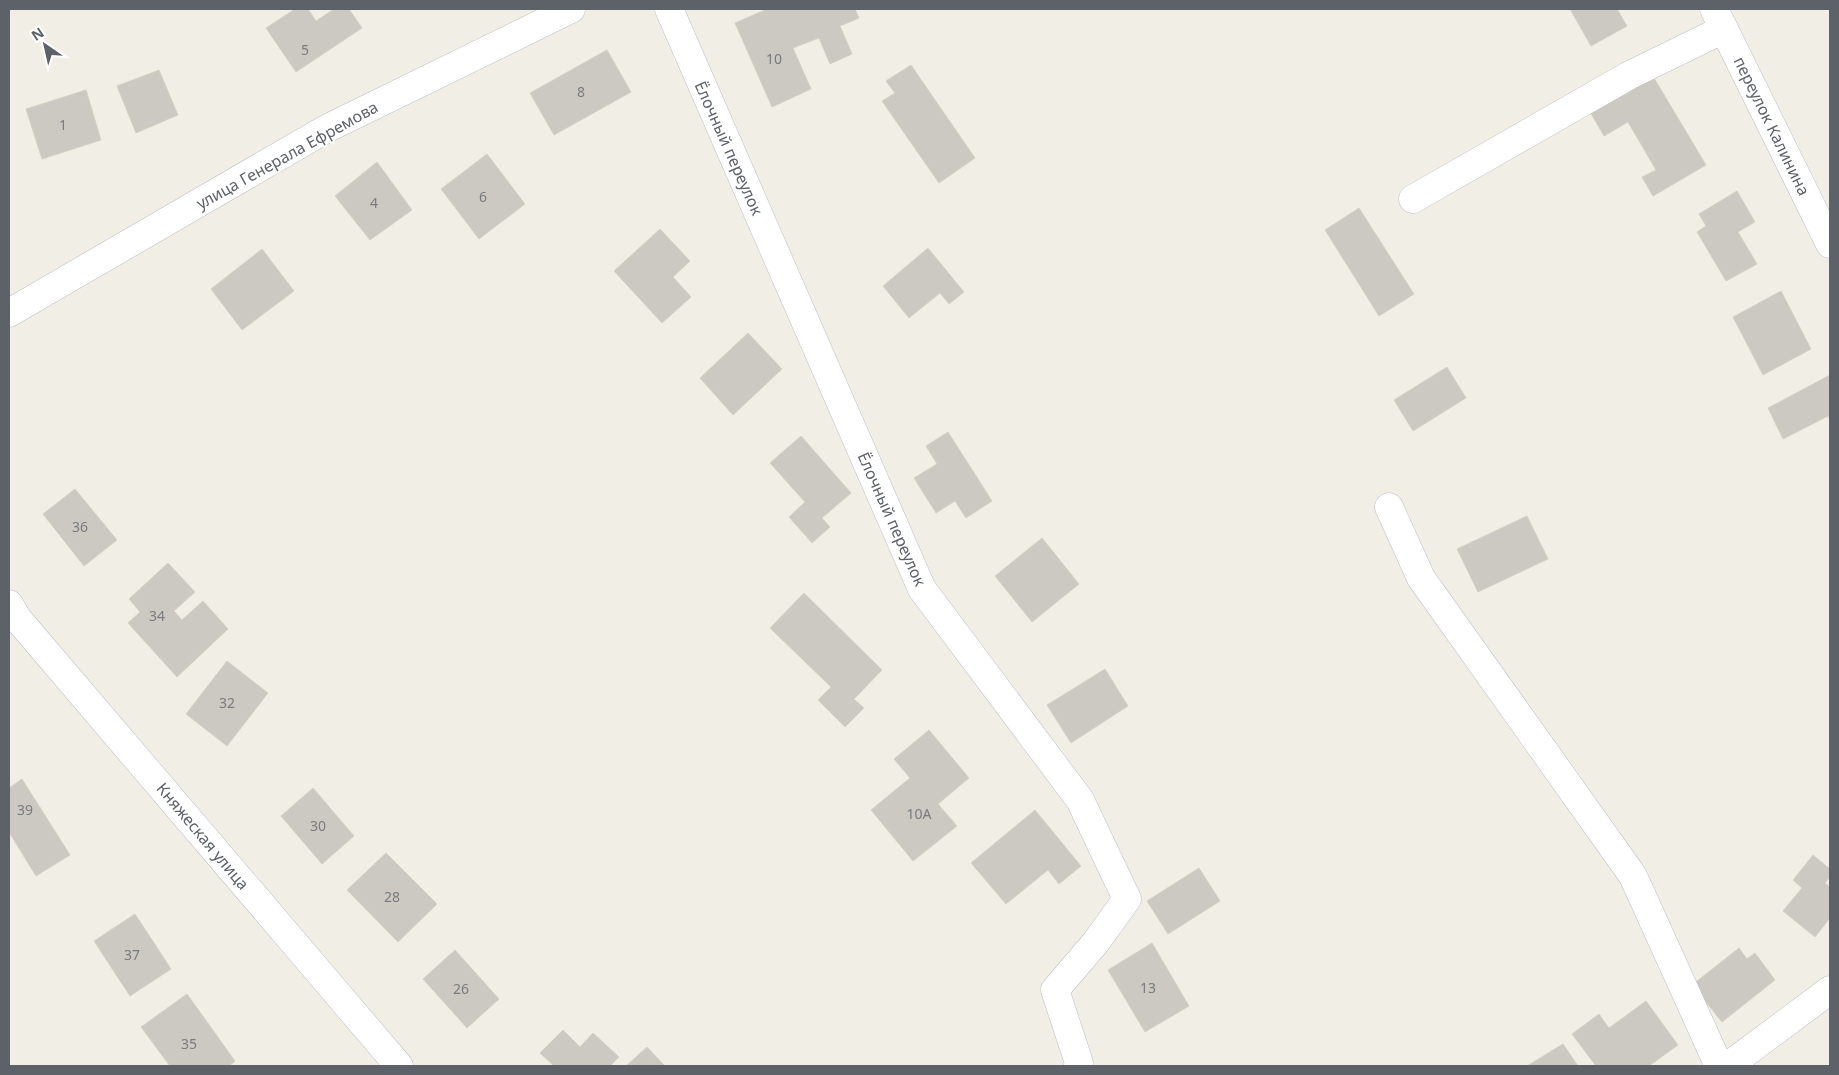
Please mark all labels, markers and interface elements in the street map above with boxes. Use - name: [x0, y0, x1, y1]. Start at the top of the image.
- north arrow: [20, 20, 70, 70]
- text: N: [27, 23, 47, 45]
- house number: 5: [301, 40, 309, 59]
- house number: 10: [766, 49, 782, 68]
- street label: переулок Калинина: [1729, 53, 1815, 199]
- street label: Ёлочный переулок: [690, 78, 769, 219]
- house number: 8: [577, 82, 585, 101]
- street label: улица Генерала Ефремова: [192, 96, 382, 214]
- house number: 1: [59, 115, 67, 134]
- house number: 6: [479, 187, 487, 206]
- house number: 4: [370, 193, 378, 212]
- street label: Ёлочный переулок: [853, 449, 932, 590]
- house number: 36: [72, 517, 88, 536]
- house number: 34: [149, 606, 165, 625]
- house number: 32: [219, 693, 235, 712]
- street label: Княжеская улица: [152, 778, 254, 894]
- house number: 39: [17, 800, 33, 819]
- house number: 10А: [907, 804, 932, 823]
- house number: 30: [310, 816, 326, 835]
- house number: 28: [384, 887, 400, 906]
- house number: 37: [124, 945, 140, 964]
- house number: 13: [1140, 978, 1156, 997]
- house number: 26: [453, 979, 469, 998]
- house number: 35: [181, 1034, 197, 1053]

